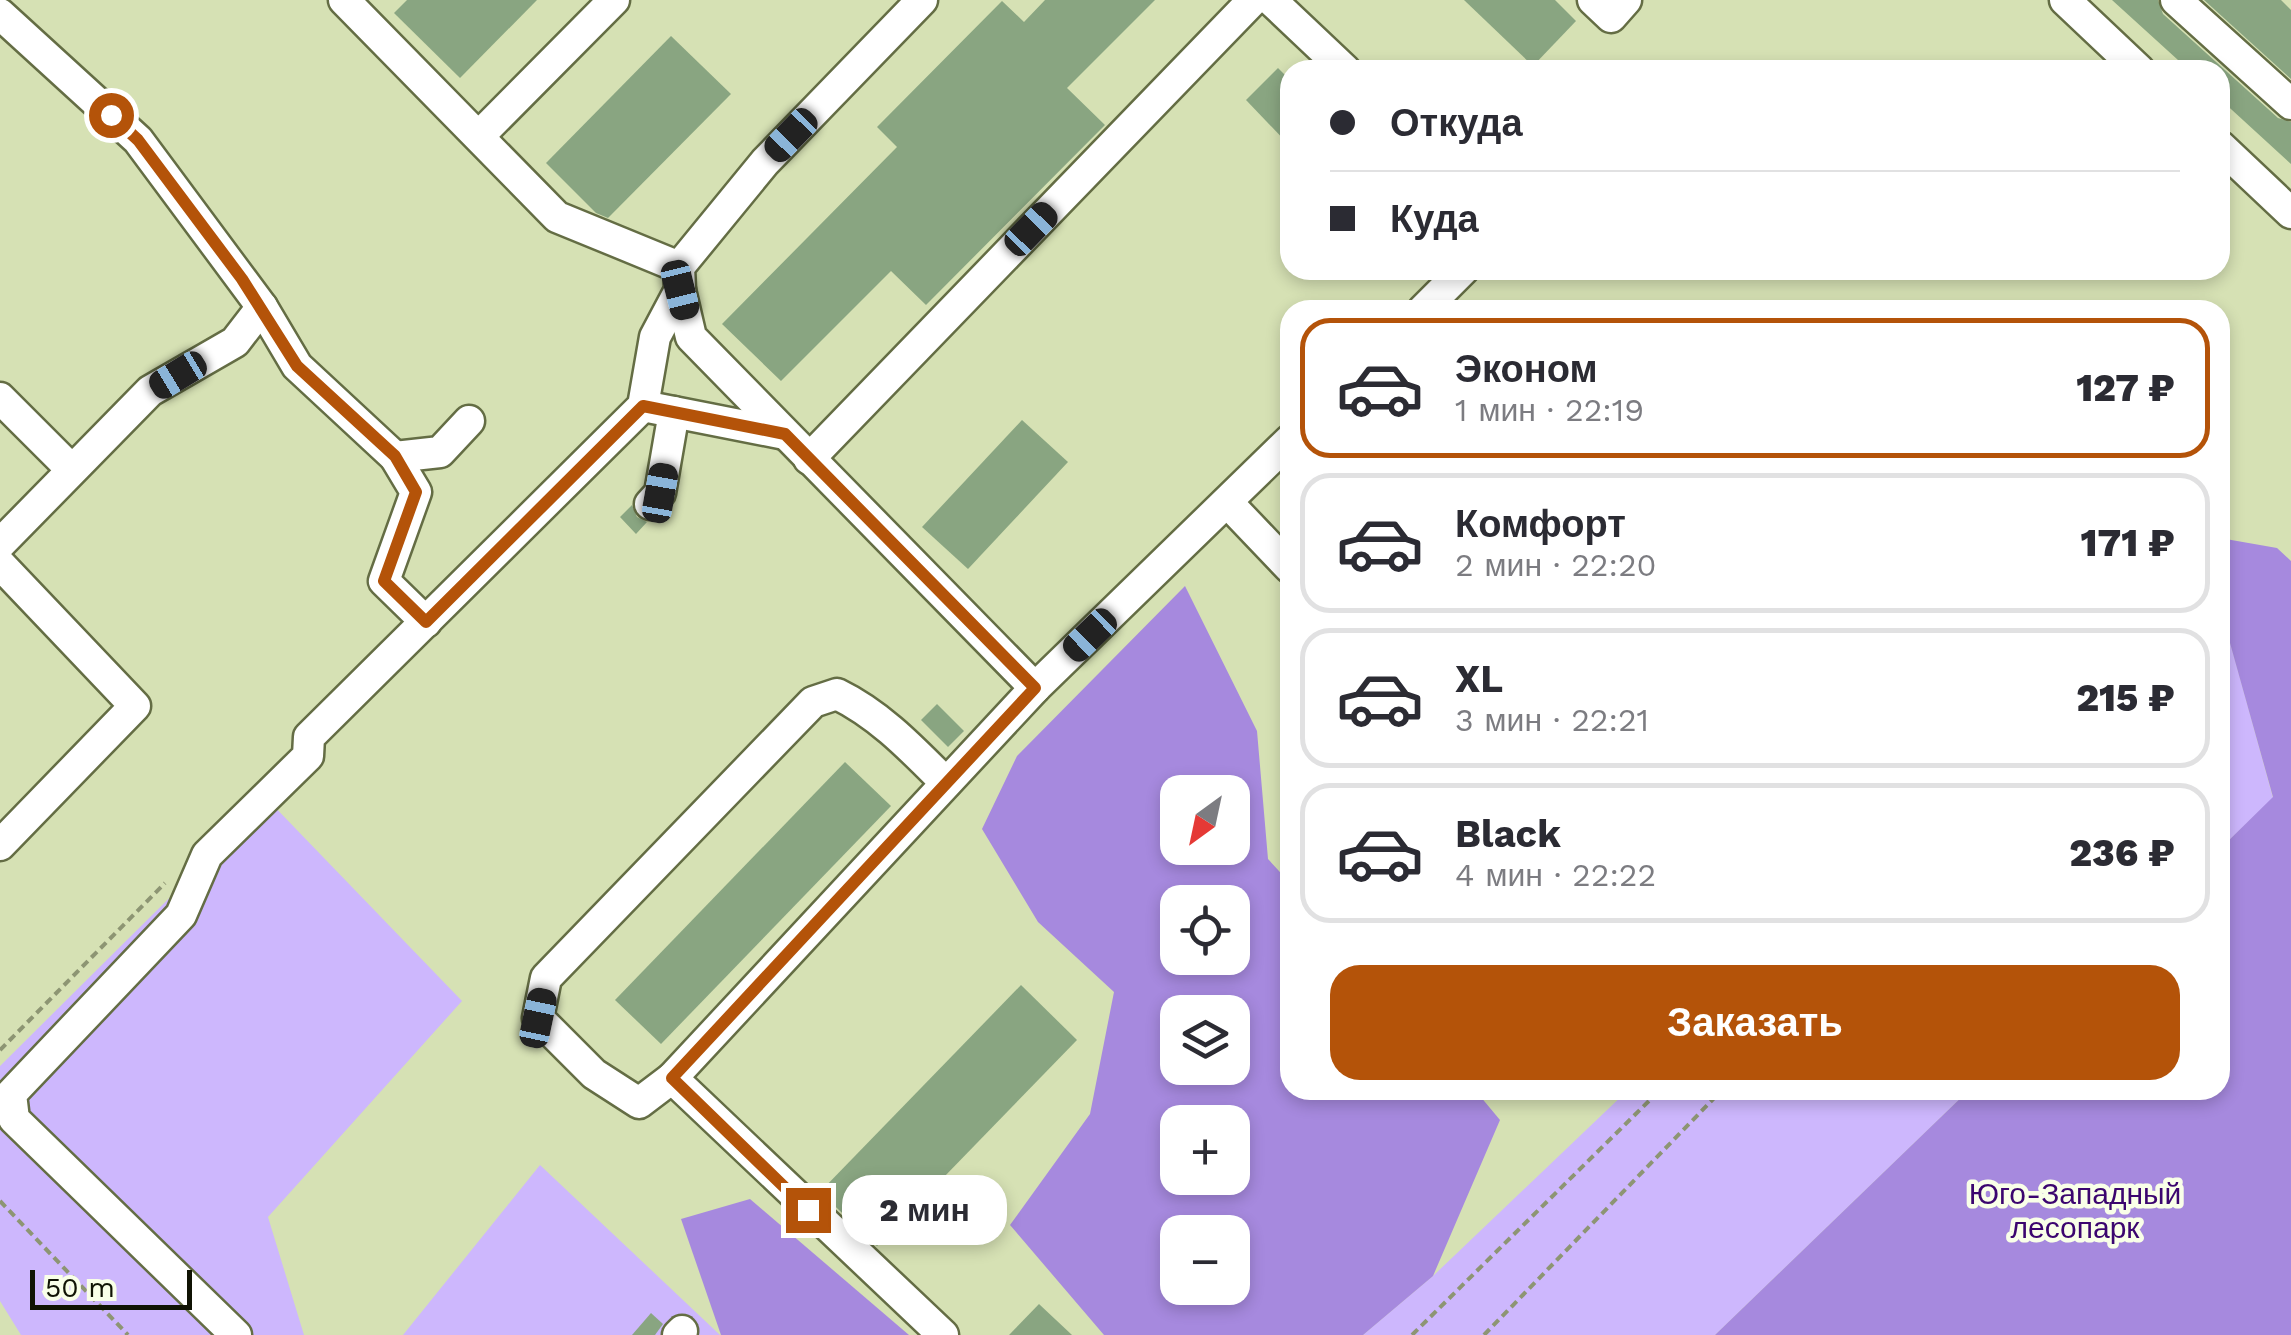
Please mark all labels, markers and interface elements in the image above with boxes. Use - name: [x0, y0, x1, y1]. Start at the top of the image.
- route start: [89, 93, 134, 138]
- text: Откуда: [1390, 101, 1523, 145]
- car: [759, 103, 823, 167]
- car: [999, 197, 1063, 261]
- text: Куда: [1390, 197, 1479, 241]
- car: [658, 257, 702, 323]
- icon: car: [1335, 343, 1425, 433]
- car: [145, 347, 211, 403]
- text: Эконом: [1455, 347, 1598, 391]
- text: 127 ₽: [2076, 366, 2175, 410]
- text: 1 мин · 22:19: [1455, 391, 1644, 429]
- car: [640, 461, 680, 525]
- icon: car: [1335, 498, 1425, 588]
- text: Комфорт: [1455, 502, 1626, 546]
- text: 171 ₽: [2081, 521, 2175, 565]
- text: 2 мин · 22:20: [1455, 546, 1657, 584]
- car: [1058, 603, 1122, 667]
- icon: car: [1335, 653, 1425, 743]
- text: XL: [1455, 657, 1503, 701]
- text: 215 ₽: [2076, 676, 2175, 720]
- text: 3 мин · 22:21: [1455, 701, 1649, 739]
- north arrow: [1160, 775, 1250, 865]
- map controls: [1160, 775, 1250, 1305]
- icon: car: [1335, 808, 1425, 898]
- text: Black: [1455, 812, 1561, 856]
- text: 236 ₽: [2069, 831, 2175, 875]
- text: 4 мин · 22:22: [1455, 856, 1656, 894]
- button: locate: [1160, 885, 1250, 975]
- button: Заказать: [1330, 965, 2180, 1080]
- car: [517, 986, 559, 1050]
- button: layers: [1160, 995, 1250, 1085]
- button: +: [1160, 1105, 1250, 1195]
- callout: 2 мин: [843, 1175, 1008, 1245]
- park label: Юго-Западный лесопарк: [1969, 1176, 2181, 1245]
- route end: [786, 1188, 831, 1233]
- text: 2 мин: [879, 1191, 970, 1229]
- button: −: [1160, 1215, 1250, 1305]
- scale bar: [30, 1265, 192, 1310]
- text: 50 m: [45, 1271, 115, 1304]

